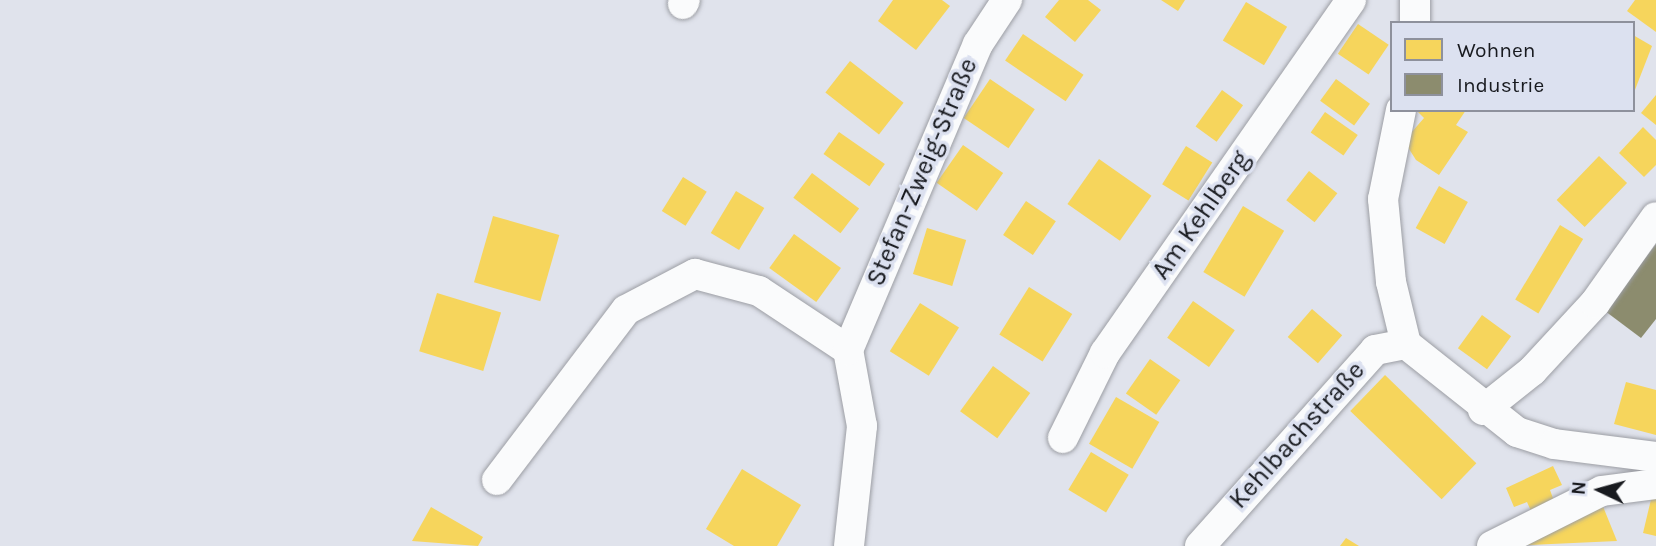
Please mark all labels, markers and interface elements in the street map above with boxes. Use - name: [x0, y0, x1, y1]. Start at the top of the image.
- legend: [1390, 21, 1635, 112]
- text: Wohnen: [1457, 38, 1535, 62]
- street label: Stefan-Zweig-Straße: [860, 53, 984, 291]
- text: Industrie: [1457, 73, 1544, 97]
- street label: Am Kehlberg: [1145, 145, 1257, 285]
- street label: Kehlbachstraße: [1223, 355, 1371, 515]
- north arrow: [1565, 455, 1635, 525]
- text: N: [1568, 480, 1591, 496]

